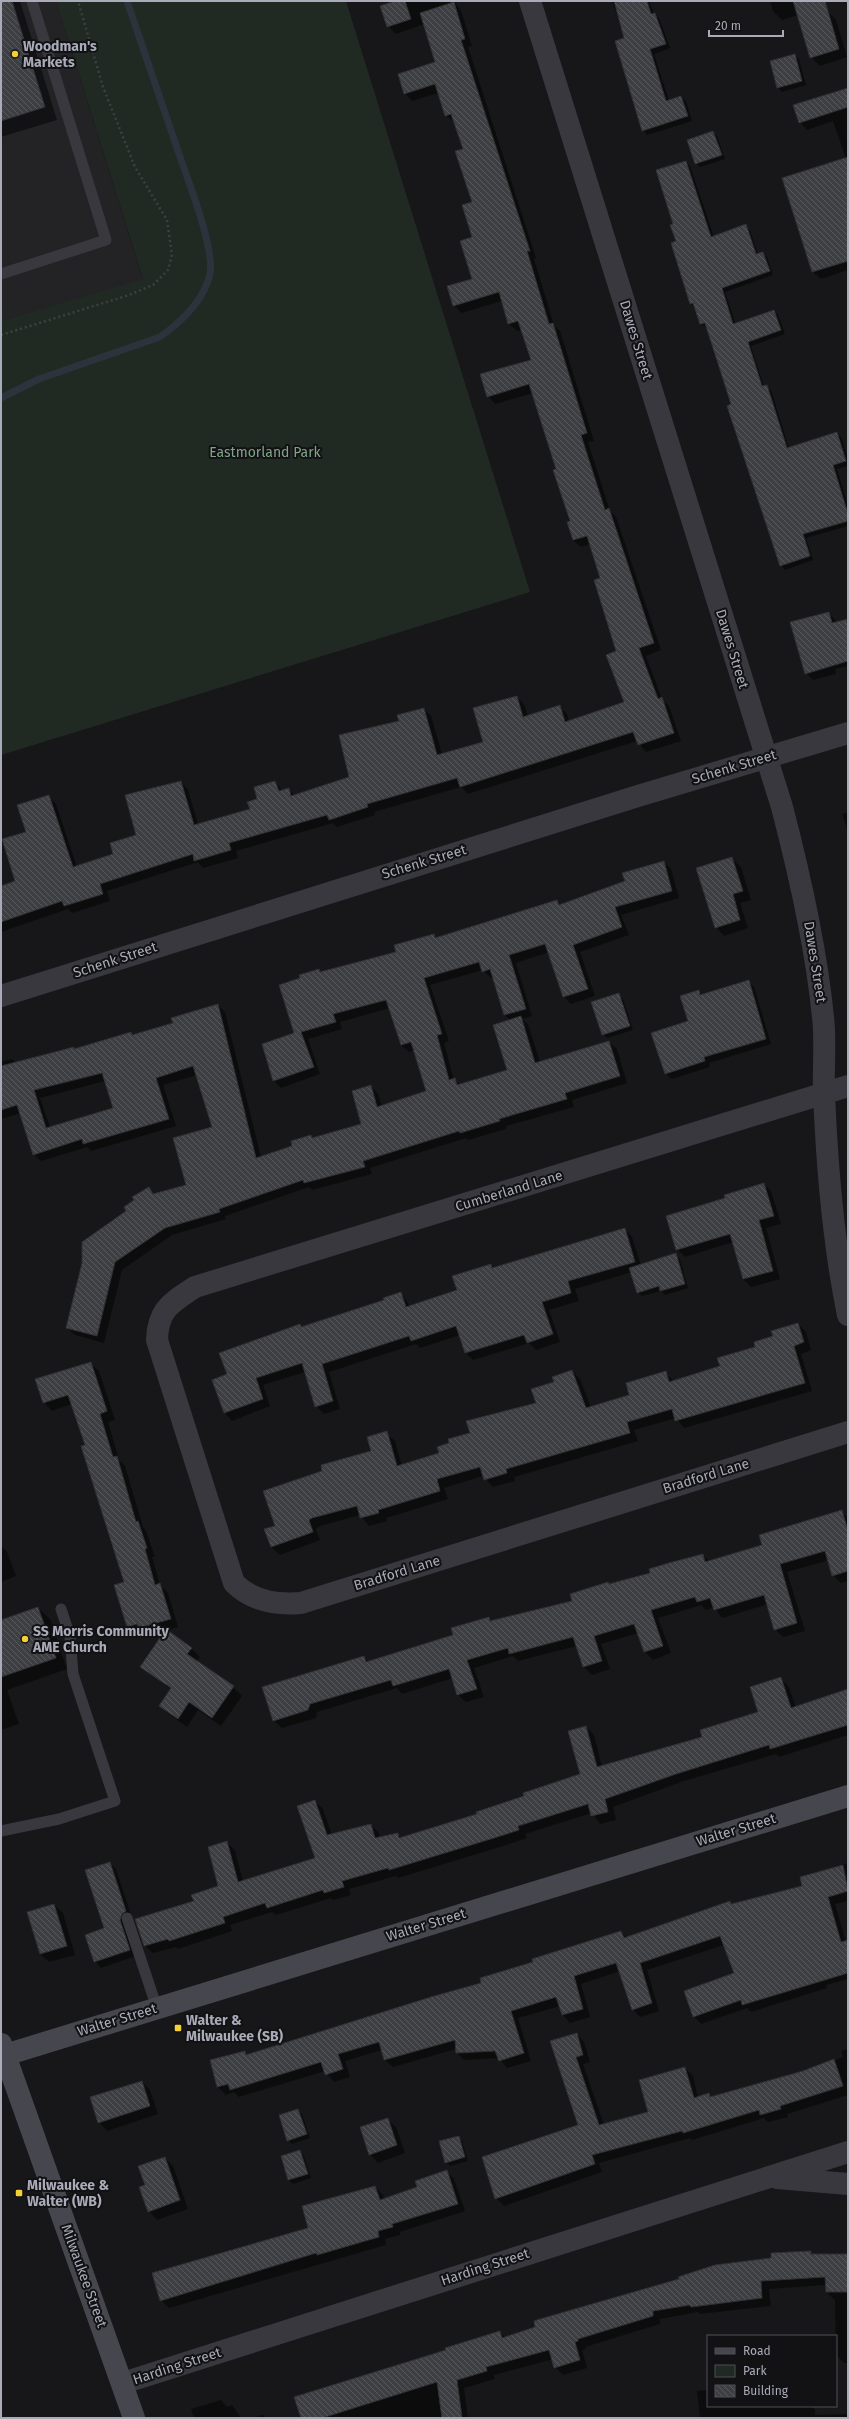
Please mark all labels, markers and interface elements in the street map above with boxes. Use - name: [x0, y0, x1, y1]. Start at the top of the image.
- scale bar: [709, 12, 783, 38]
- text: 20 m: [715, 19, 741, 33]
- place label: Woodman's Markets: [23, 38, 97, 71]
- marker: Woodman's Markets: [10, 49, 20, 59]
- street label: Dawes Street: [616, 298, 656, 383]
- park label: Eastmorland Park: [209, 444, 322, 461]
- street label: Dawes Street: [712, 607, 752, 692]
- street label: Schenk Street: [690, 746, 779, 788]
- street label: Schenk Street: [380, 841, 469, 883]
- street label: Dawes Street: [800, 920, 830, 1005]
- street label: Schenk Street: [71, 938, 160, 982]
- street label: Cumberland Lane: [453, 1167, 565, 1215]
- street label: Bradford Lane: [661, 1455, 751, 1497]
- street label: Bradford Lane: [352, 1552, 442, 1594]
- place label: SS Morris Community AME Church: [32, 1623, 170, 1656]
- marker: SS Morris Community AME Church: [20, 1634, 30, 1644]
- street label: Walter Street: [694, 1810, 779, 1850]
- street label: Walter Street: [384, 1905, 469, 1945]
- street label: Walter Street: [75, 2000, 160, 2040]
- place label: Walter & Milwaukee (SB): [186, 2012, 284, 2045]
- marker: Walter & Milwaukee (SB): [173, 2023, 183, 2033]
- place label: Milwaukee & Walter (WB): [27, 2177, 109, 2210]
- marker: Milwaukee & Walter (WB): [14, 2188, 24, 2198]
- street label: Milwaukee Street: [57, 2222, 111, 2331]
- street label: Harding Street: [439, 2244, 532, 2289]
- legend: [707, 2335, 837, 2407]
- street label: Harding Street: [131, 2343, 224, 2388]
- text: Road: [743, 2344, 771, 2358]
- text: Park: [743, 2364, 767, 2378]
- text: Building: [743, 2384, 789, 2398]

